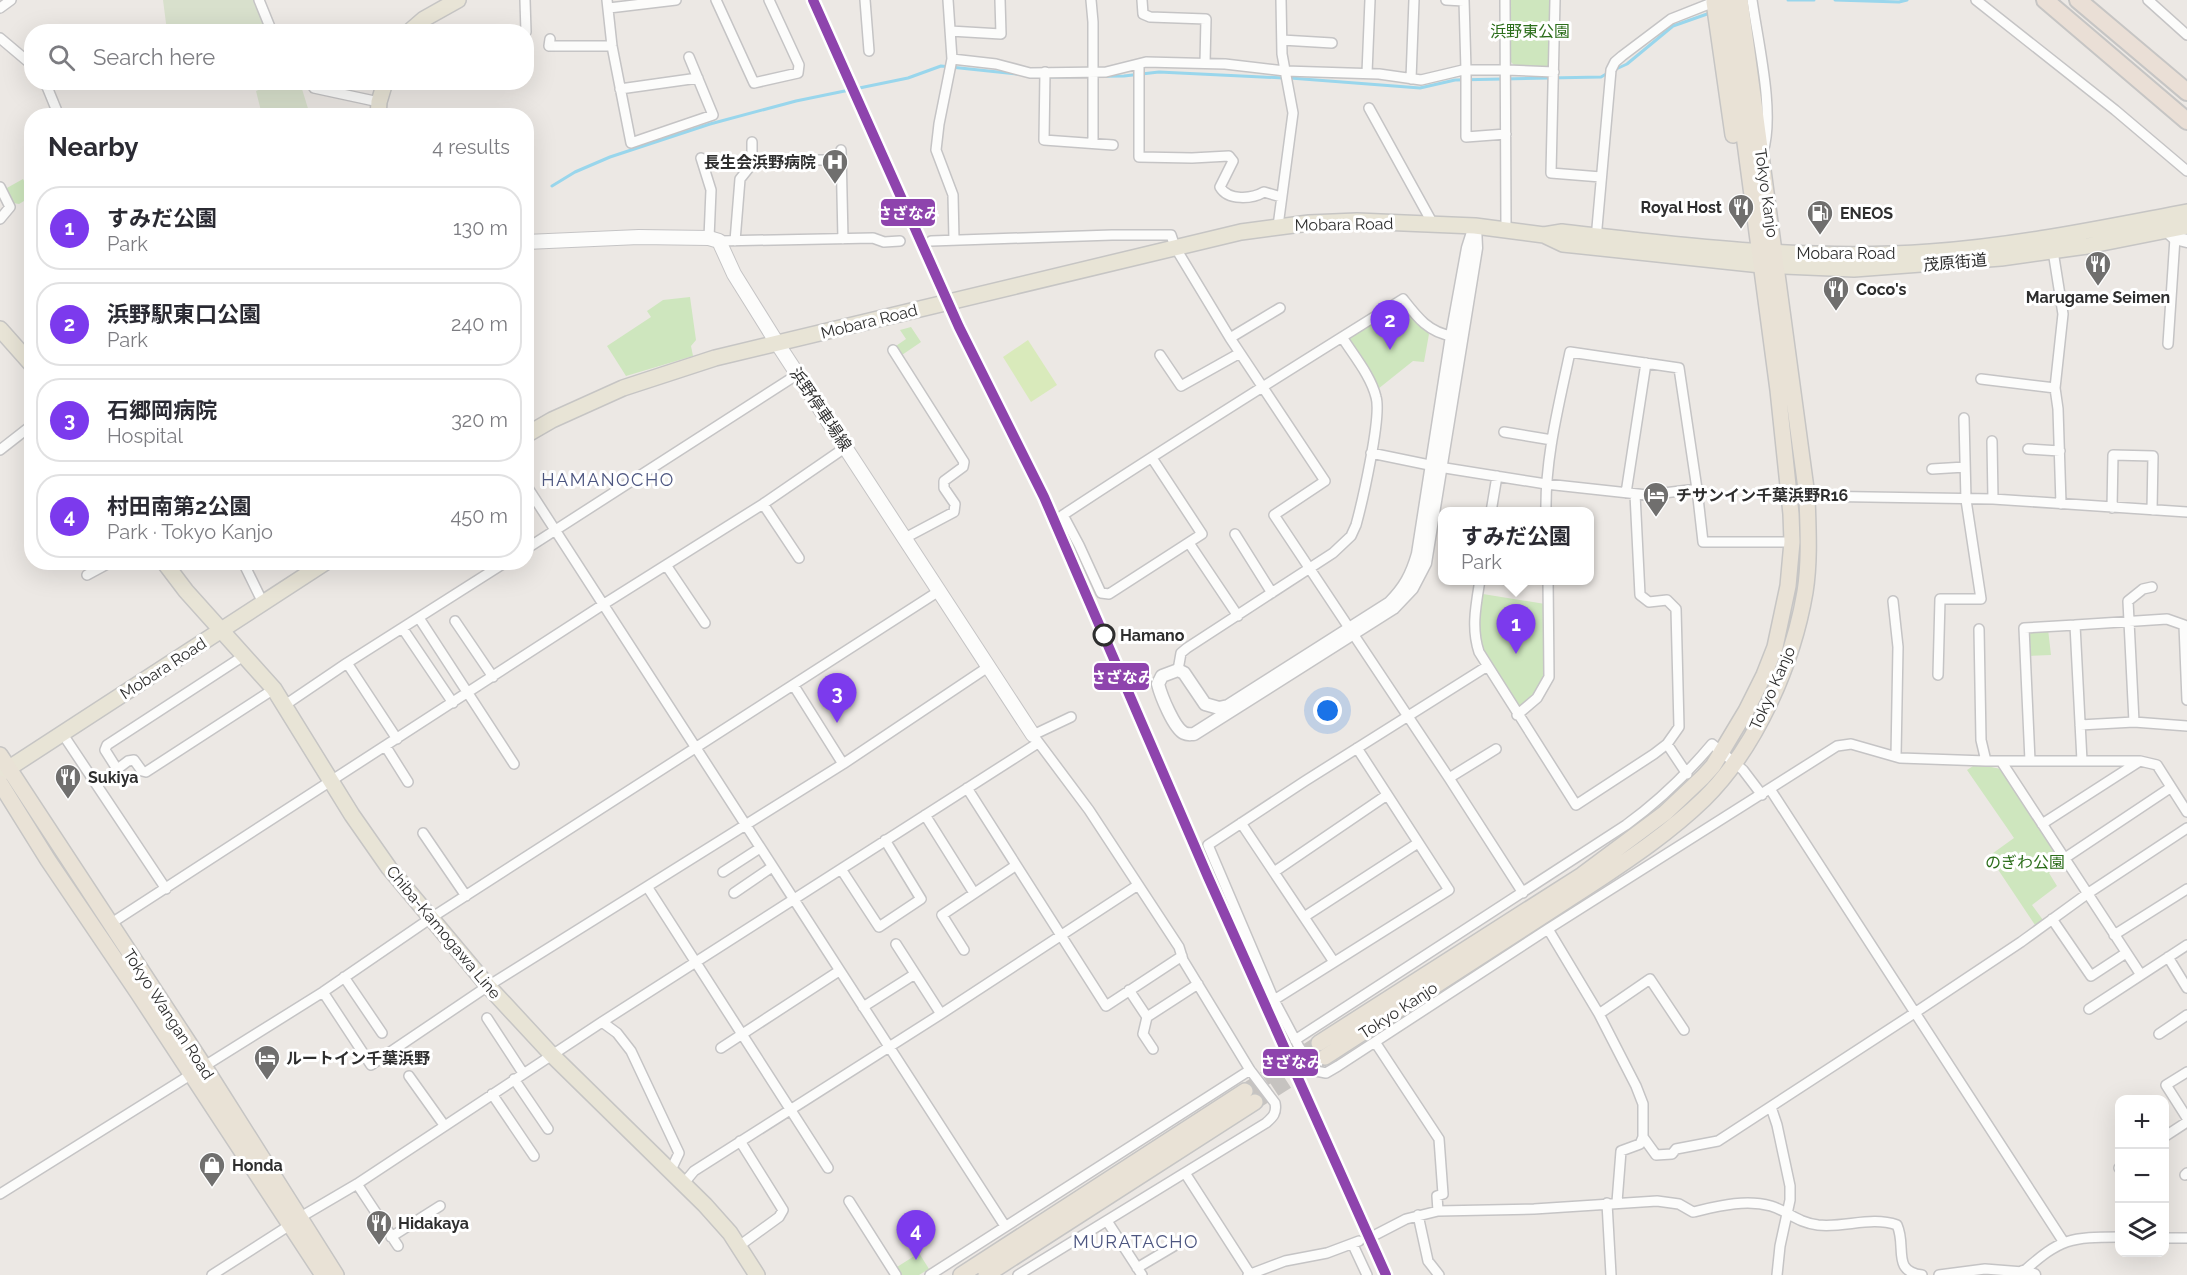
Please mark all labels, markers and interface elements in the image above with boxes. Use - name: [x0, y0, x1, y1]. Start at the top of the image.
- park label: 浜野東公園: [1490, 22, 1570, 41]
- search box: [24, 24, 534, 90]
- icon: search: [45, 41, 78, 74]
- text: Search here: [93, 44, 215, 70]
- text: Nearby: [48, 132, 138, 162]
- text: 4 results: [432, 135, 510, 159]
- hospital icon: 長生会浜野病院: [820, 147, 850, 185]
- street label: Tokyo Kanjo: [1751, 147, 1782, 239]
- place label: 長生会浜野病院: [704, 153, 816, 172]
- restaurant icon: Royal Host: [1726, 192, 1756, 230]
- line badge: さざなみ: [880, 198, 936, 227]
- place label: Royal Host: [1641, 198, 1722, 217]
- fuel station icon: ENEOS: [1805, 198, 1835, 236]
- text: さざなみ: [876, 204, 940, 223]
- place label: ENEOS: [1840, 204, 1893, 223]
- text: すみだ公園: [107, 205, 217, 231]
- street label: Mobara Road: [1294, 214, 1394, 235]
- text: 1: [65, 216, 74, 240]
- text: 130 m: [453, 216, 508, 240]
- text: Park: [107, 232, 148, 256]
- street label: Mobara Road: [1797, 244, 1895, 263]
- restaurant icon: Marugame Seimen: [2083, 249, 2113, 287]
- street label: 茂原街道: [1922, 250, 1988, 275]
- restaurant icon: Coco's: [1821, 274, 1851, 312]
- place label: Coco's: [1856, 280, 1907, 299]
- place label: Marugame Seimen: [2026, 288, 2170, 307]
- street label: Mobara Road: [819, 300, 919, 343]
- pin: 2: [1370, 300, 1410, 350]
- text: 浜野駅東口公園: [107, 301, 261, 327]
- text: 2: [64, 312, 75, 336]
- text: 240 m: [451, 312, 508, 336]
- text: Park: [107, 328, 148, 352]
- street label: 浜野停車場線: [786, 364, 855, 454]
- text: 石郷岡病院: [107, 397, 217, 423]
- text: 3: [64, 408, 75, 432]
- text: 320 m: [451, 408, 508, 432]
- text: Hospital: [107, 424, 183, 448]
- district label: HAMANOCHO: [541, 469, 675, 490]
- hotel icon: チサンイン千葉浜野R16: [1641, 480, 1671, 518]
- place label: チサンイン千葉浜野R16: [1676, 486, 1849, 505]
- text: 村田南第2公園: [107, 493, 251, 519]
- text: 4: [64, 504, 75, 528]
- text: 450 m: [450, 504, 508, 528]
- popup: [1438, 507, 1594, 585]
- text: Park · Tokyo Kanjo: [107, 520, 273, 544]
- text: すみだ公園: [1461, 523, 1571, 549]
- text: Park: [1461, 550, 1502, 574]
- pin: 1: [1496, 604, 1536, 654]
- marker: Hamano: [1093, 624, 1115, 646]
- place label: Hamano: [1120, 626, 1185, 645]
- street label: Mobara Road: [117, 634, 210, 703]
- street label: Tokyo Kanjo: [1746, 644, 1799, 733]
- line badge: さざなみ: [1093, 662, 1150, 691]
- text: さざなみ: [1090, 668, 1154, 687]
- pin: 3: [818, 674, 856, 723]
- your location: [1313, 696, 1342, 725]
- restaurant icon: Sukiya: [53, 762, 83, 800]
- place label: Sukiya: [88, 768, 138, 787]
- park label: のぎわ公園: [1985, 853, 2065, 872]
- street label: Chiba-Kamogawa Line: [382, 862, 505, 1003]
- street label: Tokyo Wangan Road: [119, 945, 218, 1083]
- street label: Tokyo Kanjo: [1356, 978, 1441, 1043]
- hotel icon: ルートイン千葉浜野: [252, 1043, 282, 1081]
- line badge: さざなみ: [1262, 1048, 1319, 1077]
- place label: ルートイン千葉浜野: [286, 1049, 430, 1068]
- text: さざなみ: [1259, 1053, 1323, 1072]
- map controls: [2115, 1095, 2169, 1257]
- button: +: [2115, 1095, 2169, 1149]
- button: −: [2115, 1149, 2169, 1203]
- shop icon: Honda: [197, 1150, 227, 1188]
- place label: Honda: [232, 1156, 283, 1175]
- button: layers: [2115, 1203, 2169, 1257]
- restaurant icon: Hidakaya: [364, 1208, 394, 1246]
- pin: 4: [896, 1210, 936, 1260]
- place label: Hidakaya: [398, 1214, 469, 1233]
- district label: MURATACHO: [1073, 1231, 1199, 1252]

